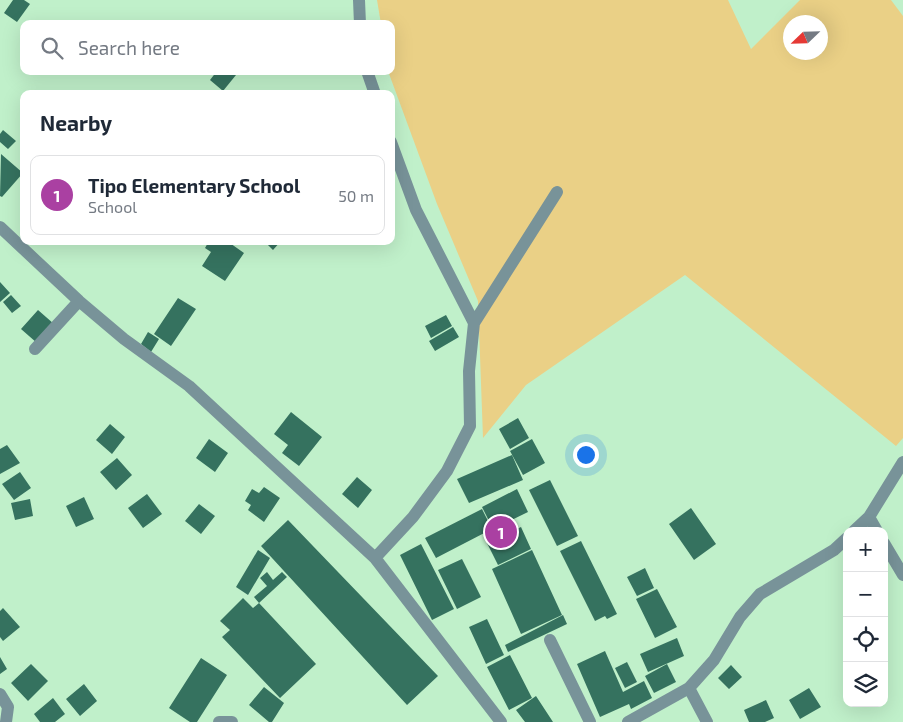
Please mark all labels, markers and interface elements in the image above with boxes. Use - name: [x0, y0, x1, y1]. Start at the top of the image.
- north arrow: [783, 15, 828, 60]
- search box: [20, 20, 395, 75]
- icon: search: [38, 34, 66, 62]
- text: Search here: [78, 36, 180, 59]
- text: Nearby: [40, 110, 112, 135]
- text: Tipo Elementary School: [88, 174, 300, 197]
- text: 1: [54, 186, 60, 205]
- text: 50 m: [338, 186, 374, 205]
- text: School: [88, 197, 137, 216]
- your location: [573, 442, 599, 468]
- pin: 1: [485, 513, 517, 551]
- map controls: [843, 527, 888, 707]
- button: +: [843, 527, 888, 572]
- button: −: [843, 572, 888, 617]
- button: locate: [843, 617, 888, 662]
- button: layers: [843, 662, 888, 707]

